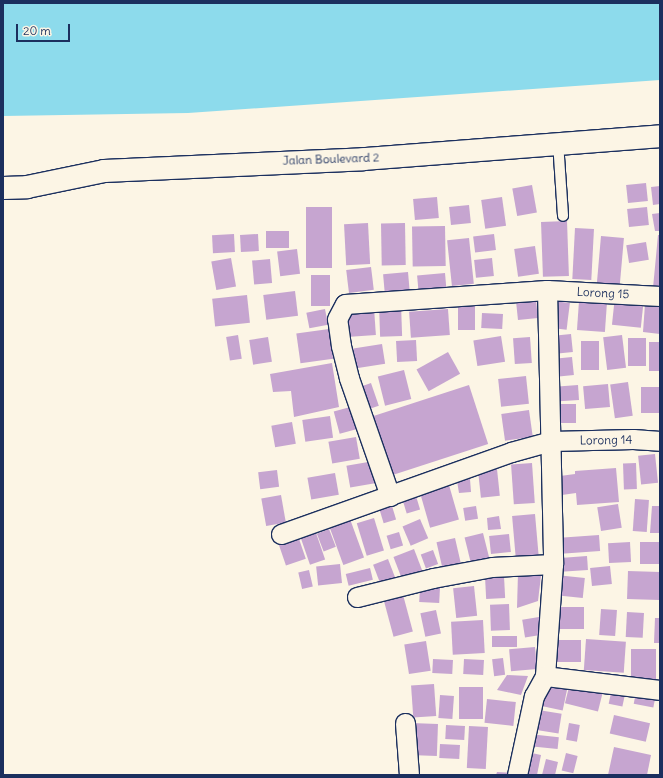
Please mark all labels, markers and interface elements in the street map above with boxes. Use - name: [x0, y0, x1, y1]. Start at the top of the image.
- scale bar: [18, 16, 72, 42]
- text: 20 m: [23, 23, 51, 38]
- street label: Jalan Boulevard 2: [282, 150, 380, 168]
- street label: Lorong 15: [576, 284, 630, 302]
- street label: Lorong 14: [579, 432, 633, 448]

